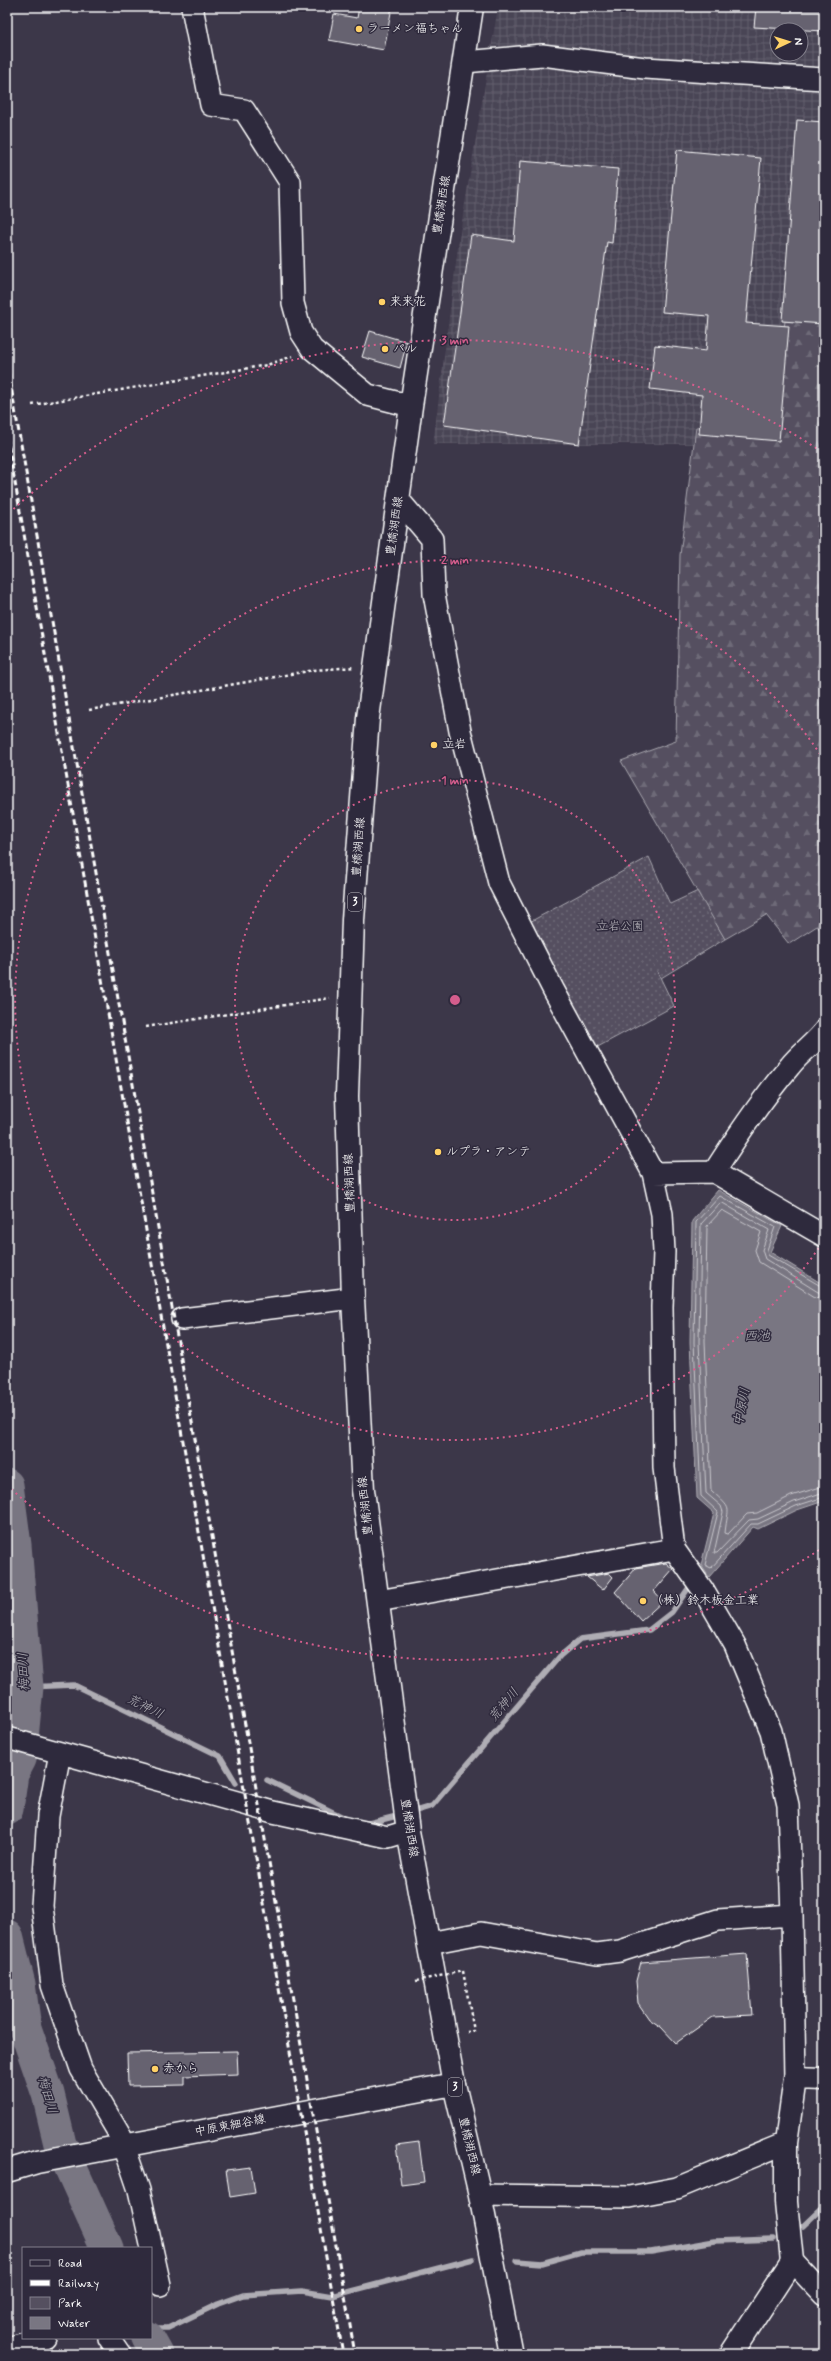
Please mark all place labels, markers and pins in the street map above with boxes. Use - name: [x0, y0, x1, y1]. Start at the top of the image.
- place label: ラーメン福ちゃん: [367, 21, 463, 37]
- marker: ラーメン福ちゃん: [354, 24, 364, 34]
- place label: 来来花: [390, 294, 426, 310]
- marker: 来来花: [377, 297, 387, 307]
- place label: パル: [393, 341, 417, 357]
- marker: パル: [380, 344, 390, 354]
- place label: 立岩: [442, 737, 466, 753]
- marker: 立岩: [429, 740, 439, 750]
- centre of rings: [448, 993, 462, 1007]
- place label: ルプラ・アンテ: [446, 1144, 531, 1160]
- marker: ルプラ・アンテ: [433, 1147, 443, 1157]
- place label: （株）鈴木板金工業: [651, 1593, 759, 1609]
- marker: （株）鈴木板金工業: [638, 1596, 648, 1606]
- place label: 赤から: [163, 2061, 199, 2077]
- marker: 赤から: [150, 2064, 160, 2074]

